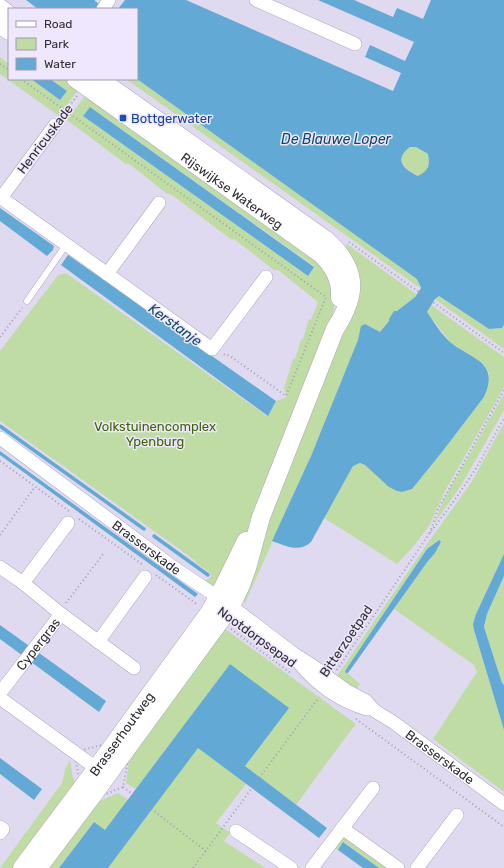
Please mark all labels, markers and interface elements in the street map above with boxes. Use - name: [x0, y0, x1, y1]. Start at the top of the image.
- legend: [8, 8, 138, 80]
- text: Road: [44, 17, 72, 31]
- text: Park: [44, 37, 70, 51]
- text: Water: [44, 57, 76, 71]
- street label: Henricuskade: [14, 101, 76, 177]
- place label: Bottgerwater: [131, 111, 212, 127]
- marker: Bottgerwater: [118, 113, 128, 123]
- water label: De Blauwe Loper: [281, 131, 392, 148]
- street label: Rijswijkse Waterweg: [178, 149, 286, 233]
- water label: Kerstanje: [145, 300, 205, 350]
- park label: Volkstuinencomplex Ypenburg: [94, 419, 216, 450]
- street label: Brasserskade: [109, 517, 184, 578]
- street label: Bitterzoetpad: [317, 602, 375, 680]
- street label: Nootdorpsepad: [215, 603, 299, 671]
- street label: Cypergras: [13, 614, 63, 673]
- street label: Brasserhoutweg: [86, 689, 158, 779]
- street label: Brasserskade: [403, 726, 477, 787]

